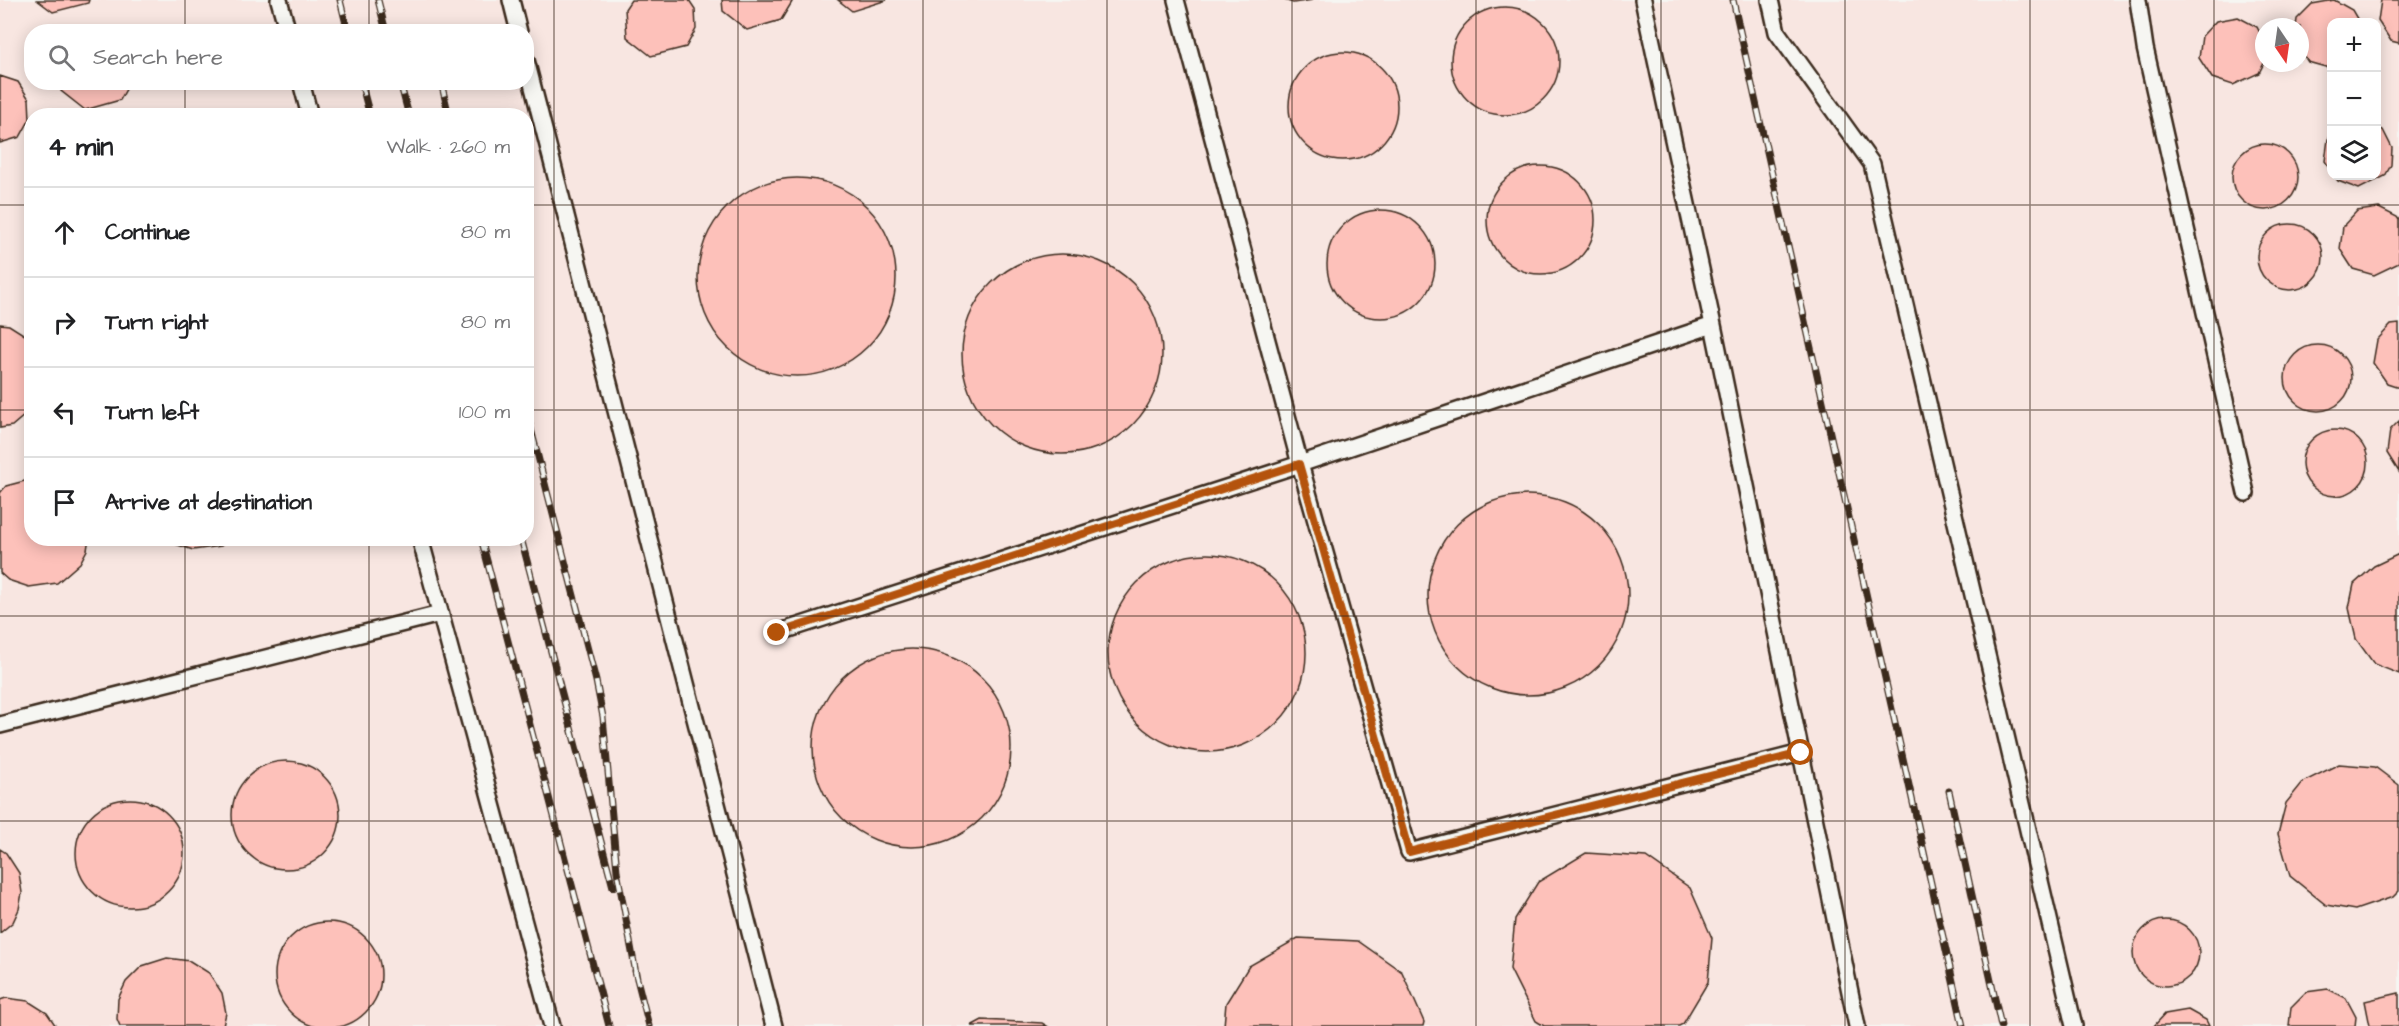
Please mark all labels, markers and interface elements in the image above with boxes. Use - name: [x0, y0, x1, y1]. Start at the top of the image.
- north arrow: [2255, 18, 2309, 72]
- map controls: [2327, 18, 2381, 180]
- button: +: [2327, 18, 2381, 72]
- search box: [24, 24, 534, 90]
- icon: search: [45, 41, 78, 74]
- text: Search here: [93, 42, 223, 73]
- button: −: [2327, 72, 2381, 126]
- button: layers: [2327, 126, 2381, 180]
- text: 4 min: [48, 129, 113, 165]
- text: Walk · 260 m: [387, 133, 510, 161]
- icon: ahead: [48, 216, 81, 249]
- text: Continue: [105, 217, 190, 248]
- text: 80 m: [461, 218, 510, 246]
- icon: right: [48, 306, 81, 339]
- text: Turn right: [105, 307, 208, 338]
- text: 80 m: [461, 308, 510, 336]
- icon: left: [48, 396, 81, 429]
- text: Turn left: [105, 397, 199, 428]
- text: 100 m: [459, 398, 510, 426]
- icon: arrive: [48, 486, 81, 519]
- text: Arrive at destination: [105, 487, 312, 518]
- route end: [763, 619, 789, 645]
- route start: [1787, 739, 1813, 765]

